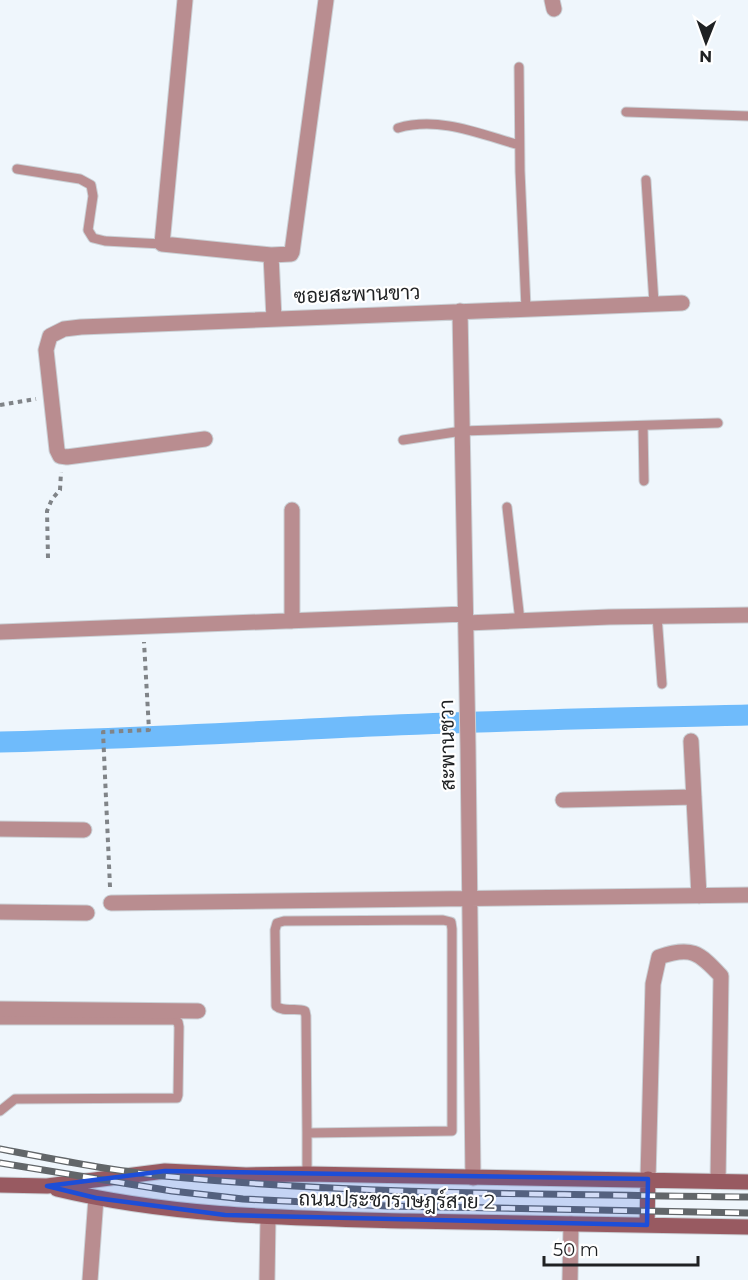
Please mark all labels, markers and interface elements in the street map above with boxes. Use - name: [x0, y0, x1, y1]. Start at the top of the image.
- north arrow: [676, 12, 736, 72]
- text: N: [699, 47, 712, 66]
- street label: ซอยสะพานขาว: [293, 280, 421, 308]
- street label: สะพานชวา: [434, 699, 460, 791]
- street label: ถนนประชาราษฎร์สาย 2: [298, 1184, 496, 1216]
- scale bar: [544, 1229, 698, 1267]
- text: 50 m: [553, 1239, 599, 1261]

